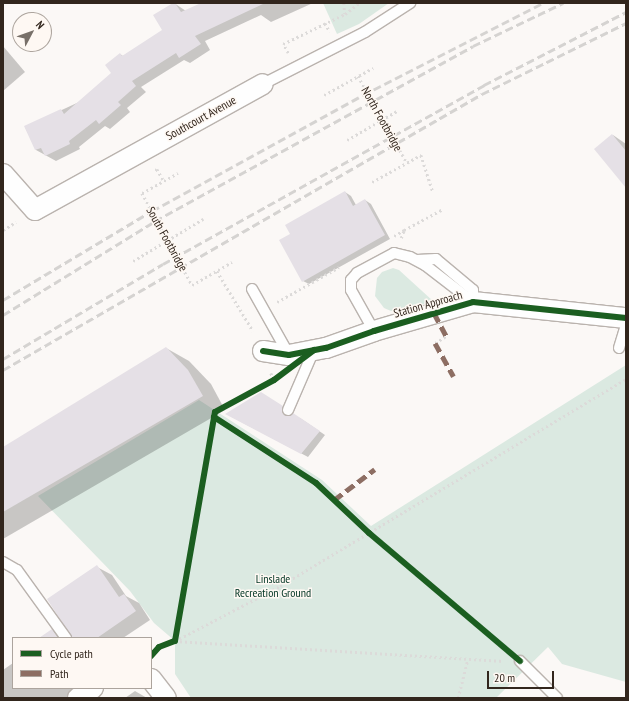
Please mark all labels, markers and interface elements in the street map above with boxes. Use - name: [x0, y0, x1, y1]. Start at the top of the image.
- north arrow: [12, 12, 52, 52]
- text: N: [33, 18, 48, 32]
- street label: North Footbridge: [358, 84, 406, 154]
- street label: Southcourt Avenue: [163, 93, 239, 143]
- street label: South Footbridge: [143, 204, 191, 274]
- street label: Station Approach: [392, 287, 464, 321]
- park label: Linslade Recreation Ground: [235, 572, 311, 600]
- legend: [12, 637, 152, 689]
- text: Cycle path: [50, 646, 93, 661]
- scale bar: [489, 663, 556, 689]
- text: Path: [50, 666, 68, 681]
- text: 20 m: [494, 670, 515, 685]

